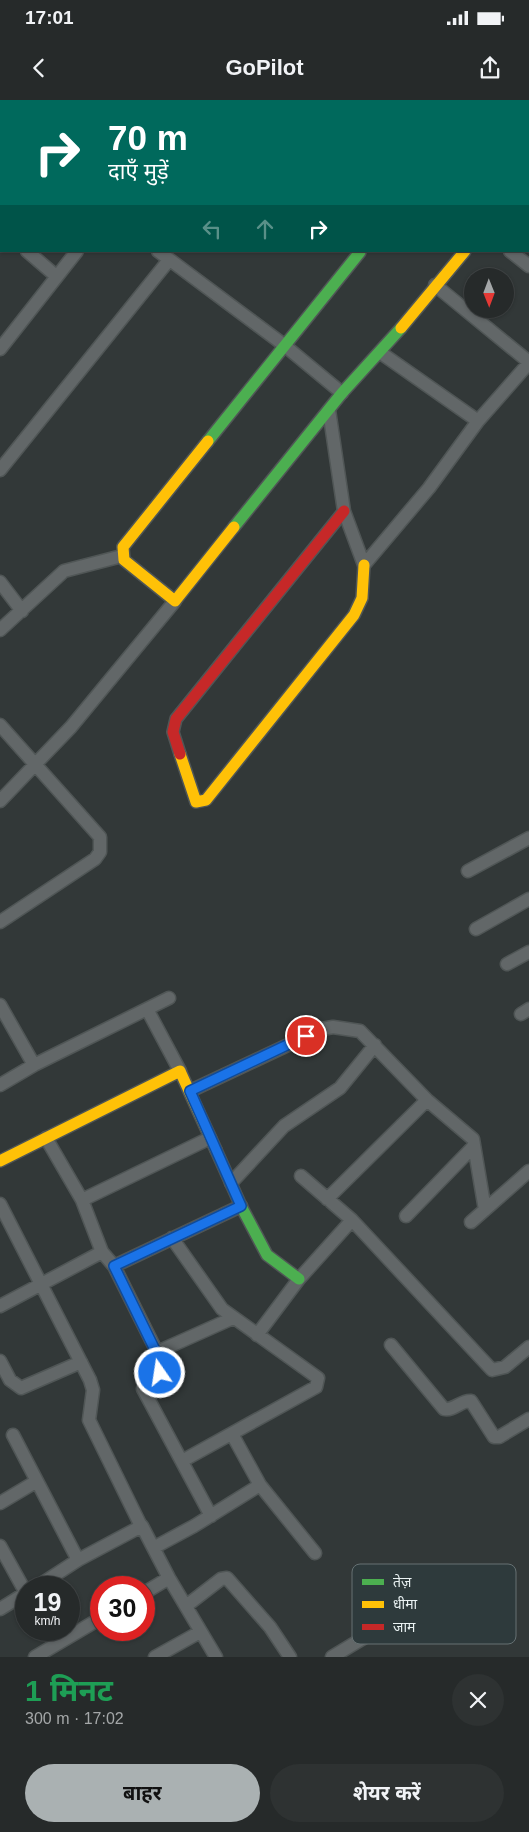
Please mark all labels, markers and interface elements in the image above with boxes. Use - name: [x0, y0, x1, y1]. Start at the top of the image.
- text: 17:01: [25, 7, 74, 28]
- icon: back: [25, 54, 53, 82]
- icon: share: [476, 54, 504, 82]
- text: GoPilot: [225, 55, 304, 80]
- text: 70 m: [108, 118, 188, 157]
- icon: right: [25, 120, 90, 185]
- text: दाएँ मुड़ें: [108, 159, 169, 184]
- icon: left: [198, 215, 226, 243]
- icon: ahead: [251, 215, 279, 243]
- icon: right: [304, 215, 332, 243]
- north arrow: [464, 268, 514, 318]
- map controls: [464, 268, 514, 318]
- pin: [285, 1015, 327, 1057]
- icon: arrive: [292, 1022, 320, 1050]
- position arrow: [133, 1346, 185, 1398]
- legend: [352, 1564, 516, 1644]
- text: तेज़: [393, 1573, 412, 1590]
- speed limit sign: 30: [90, 1576, 155, 1641]
- text: 19: [34, 1588, 61, 1616]
- text: धीमा: [393, 1596, 418, 1612]
- text: km/h: [34, 1614, 61, 1628]
- text: जाम: [393, 1619, 416, 1635]
- text: 1 मिनट: [25, 1674, 113, 1707]
- button: close: [452, 1674, 504, 1726]
- text: 300 m · 17:02: [25, 1710, 124, 1727]
- button: बाहर: [25, 1764, 260, 1822]
- button: शेयर करें: [270, 1764, 504, 1822]

